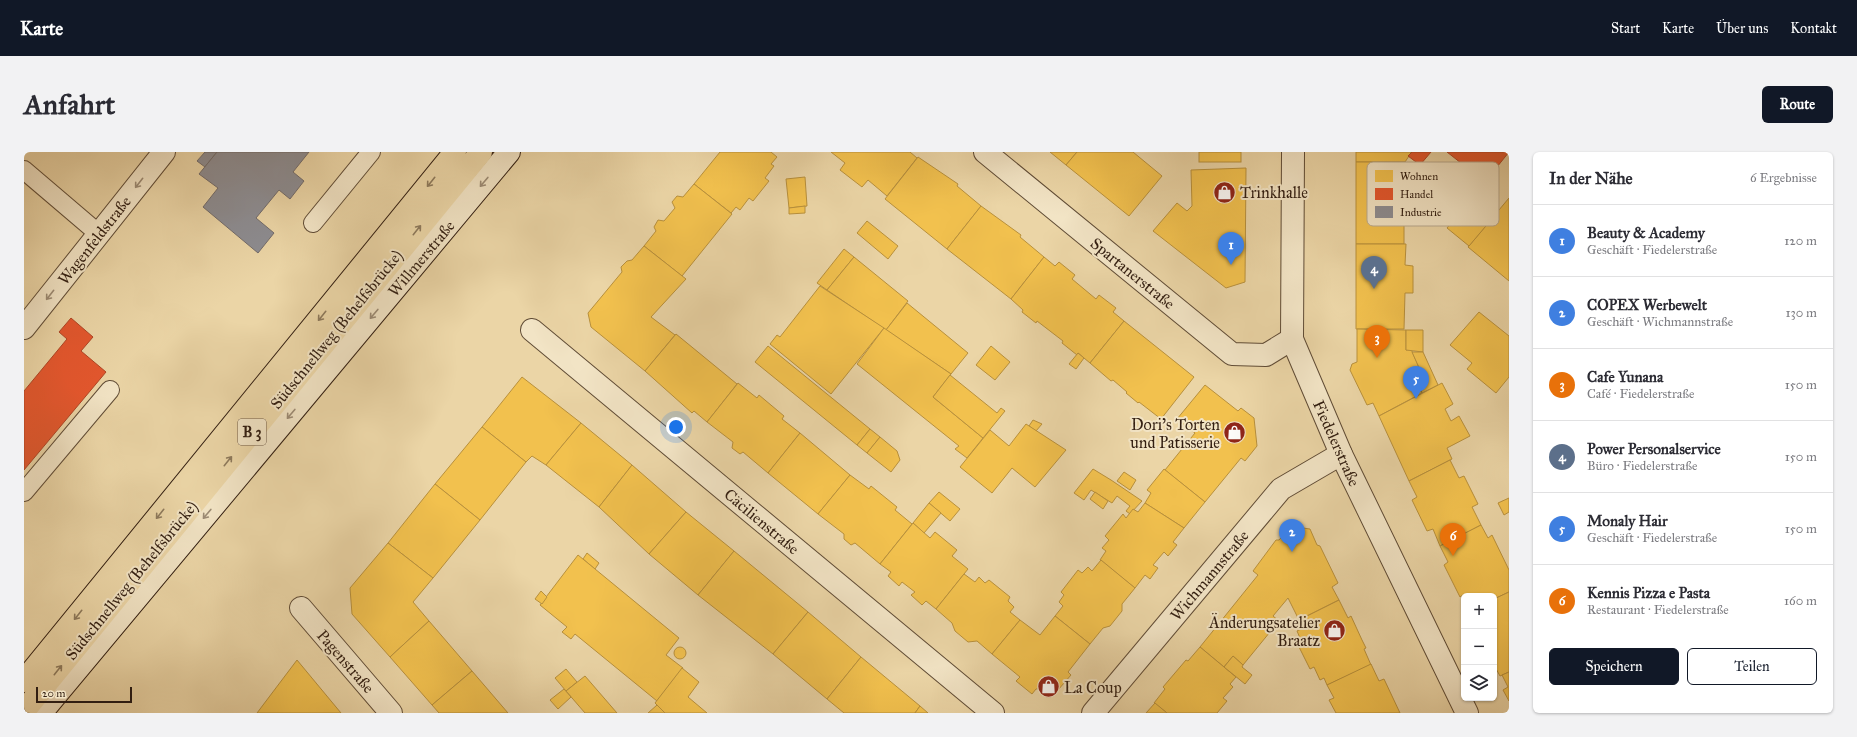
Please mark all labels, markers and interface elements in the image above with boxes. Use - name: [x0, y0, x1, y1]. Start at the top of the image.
- text: Karte: [20, 17, 63, 40]
- text: Start: [1611, 20, 1640, 37]
- text: Karte: [1662, 20, 1694, 37]
- text: Über uns: [1716, 20, 1768, 37]
- text: Kontakt: [1790, 20, 1837, 37]
- button: Route: [1762, 86, 1833, 123]
- text: Anfahrt: [24, 87, 115, 122]
- legend: [1367, 162, 1499, 226]
- text: In der Nähe: [1549, 168, 1633, 189]
- text: Wohnen: [1400, 170, 1438, 183]
- text: 6 Ergebnisse: [1750, 170, 1817, 186]
- one-way arrow: [135, 177, 144, 188]
- one-way arrow: [426, 177, 435, 188]
- one-way arrow: [480, 177, 489, 187]
- shop icon: Trinkhalle: [1212, 179, 1238, 205]
- place label: Trinkhalle: [1240, 183, 1308, 202]
- text: Handel: [1400, 188, 1433, 201]
- street label: Wagenfeldstraße: [54, 192, 136, 289]
- text: Industrie: [1400, 206, 1442, 219]
- street label: Willmerstraße: [384, 216, 459, 300]
- text: Beauty & Academy: [1587, 224, 1705, 242]
- one-way arrow: [413, 225, 421, 236]
- pin: 1: [1218, 232, 1244, 265]
- text: 1: [1559, 233, 1565, 249]
- text: 120 m: [1784, 233, 1817, 249]
- street label: Spartanerstraße: [1087, 234, 1179, 313]
- text: Geschäft · Fiedelerstraße: [1587, 242, 1717, 258]
- street label: Südschnellweg (Behelfsbrücke): [266, 246, 407, 413]
- pin: 4: [1361, 256, 1387, 289]
- one-way arrow: [46, 290, 54, 301]
- text: COPEX Werbewelt: [1587, 296, 1707, 314]
- text: 2: [1559, 305, 1565, 321]
- text: 130 m: [1785, 305, 1817, 321]
- one-way arrow: [369, 309, 378, 319]
- one-way arrow: [318, 310, 326, 321]
- text: Geschäft · Wichmannstraße: [1587, 314, 1733, 330]
- pin: 3: [1364, 325, 1390, 358]
- pin: 5: [1403, 366, 1429, 399]
- text: Cafe Yunana: [1587, 368, 1663, 386]
- text: 3: [1559, 377, 1565, 393]
- text: 150 m: [1785, 377, 1817, 393]
- text: Café · Fiedelerstraße: [1587, 386, 1694, 402]
- street label: Fiedelerstraße: [1309, 397, 1364, 490]
- one-way arrow: [286, 408, 295, 419]
- place label: Dori's Torten und Patisserie: [1130, 415, 1220, 452]
- your location: [666, 417, 686, 437]
- road number: B 3: [238, 419, 266, 445]
- shop icon: Dori's Torten und Patisserie: [1222, 420, 1248, 446]
- text: Power Personalservice: [1587, 440, 1721, 458]
- text: 4: [1558, 449, 1566, 465]
- text: 150 m: [1785, 449, 1817, 465]
- one-way arrow: [224, 456, 233, 466]
- text: Büro · Fiedelerstraße: [1587, 458, 1697, 474]
- street label: Cäcilienstraße: [720, 485, 803, 558]
- street label: Südschnellweg (Behelfsbrücke): [61, 497, 202, 664]
- one-way arrow: [203, 508, 212, 519]
- one-way arrow: [156, 509, 165, 520]
- text: Monaly Hair: [1587, 512, 1668, 530]
- pin: 2: [1279, 519, 1305, 552]
- text: 5: [1559, 521, 1565, 537]
- text: 150 m: [1785, 521, 1817, 537]
- pin: 6: [1440, 523, 1466, 556]
- street label: Wichmannstraße: [1166, 526, 1253, 624]
- text: Geschäft · Fiedelerstraße: [1587, 530, 1717, 546]
- text: Kennis Pizza e Pasta: [1587, 584, 1710, 602]
- map controls: [1461, 593, 1497, 701]
- button: +: [1461, 593, 1497, 629]
- text: 6: [1559, 593, 1565, 609]
- text: 160 m: [1784, 593, 1817, 609]
- text: Restaurant · Fiedelerstraße: [1587, 602, 1729, 618]
- one-way arrow: [74, 610, 83, 620]
- place label: Änderungsatelier Braatz: [1208, 612, 1321, 650]
- shop icon: Änderungsatelier Braatz: [1322, 618, 1348, 644]
- street label: Pagenstraße: [312, 626, 378, 698]
- button: −: [1461, 629, 1497, 665]
- button: Speichern: [1549, 648, 1679, 685]
- button: Teilen: [1687, 648, 1817, 685]
- one-way arrow: [53, 665, 62, 675]
- button: layers: [1461, 665, 1497, 701]
- shop icon: La Coup: [1035, 674, 1061, 700]
- place label: La Coup: [1064, 678, 1122, 697]
- scale bar: [36, 685, 132, 704]
- text: 20 m: [42, 687, 65, 700]

